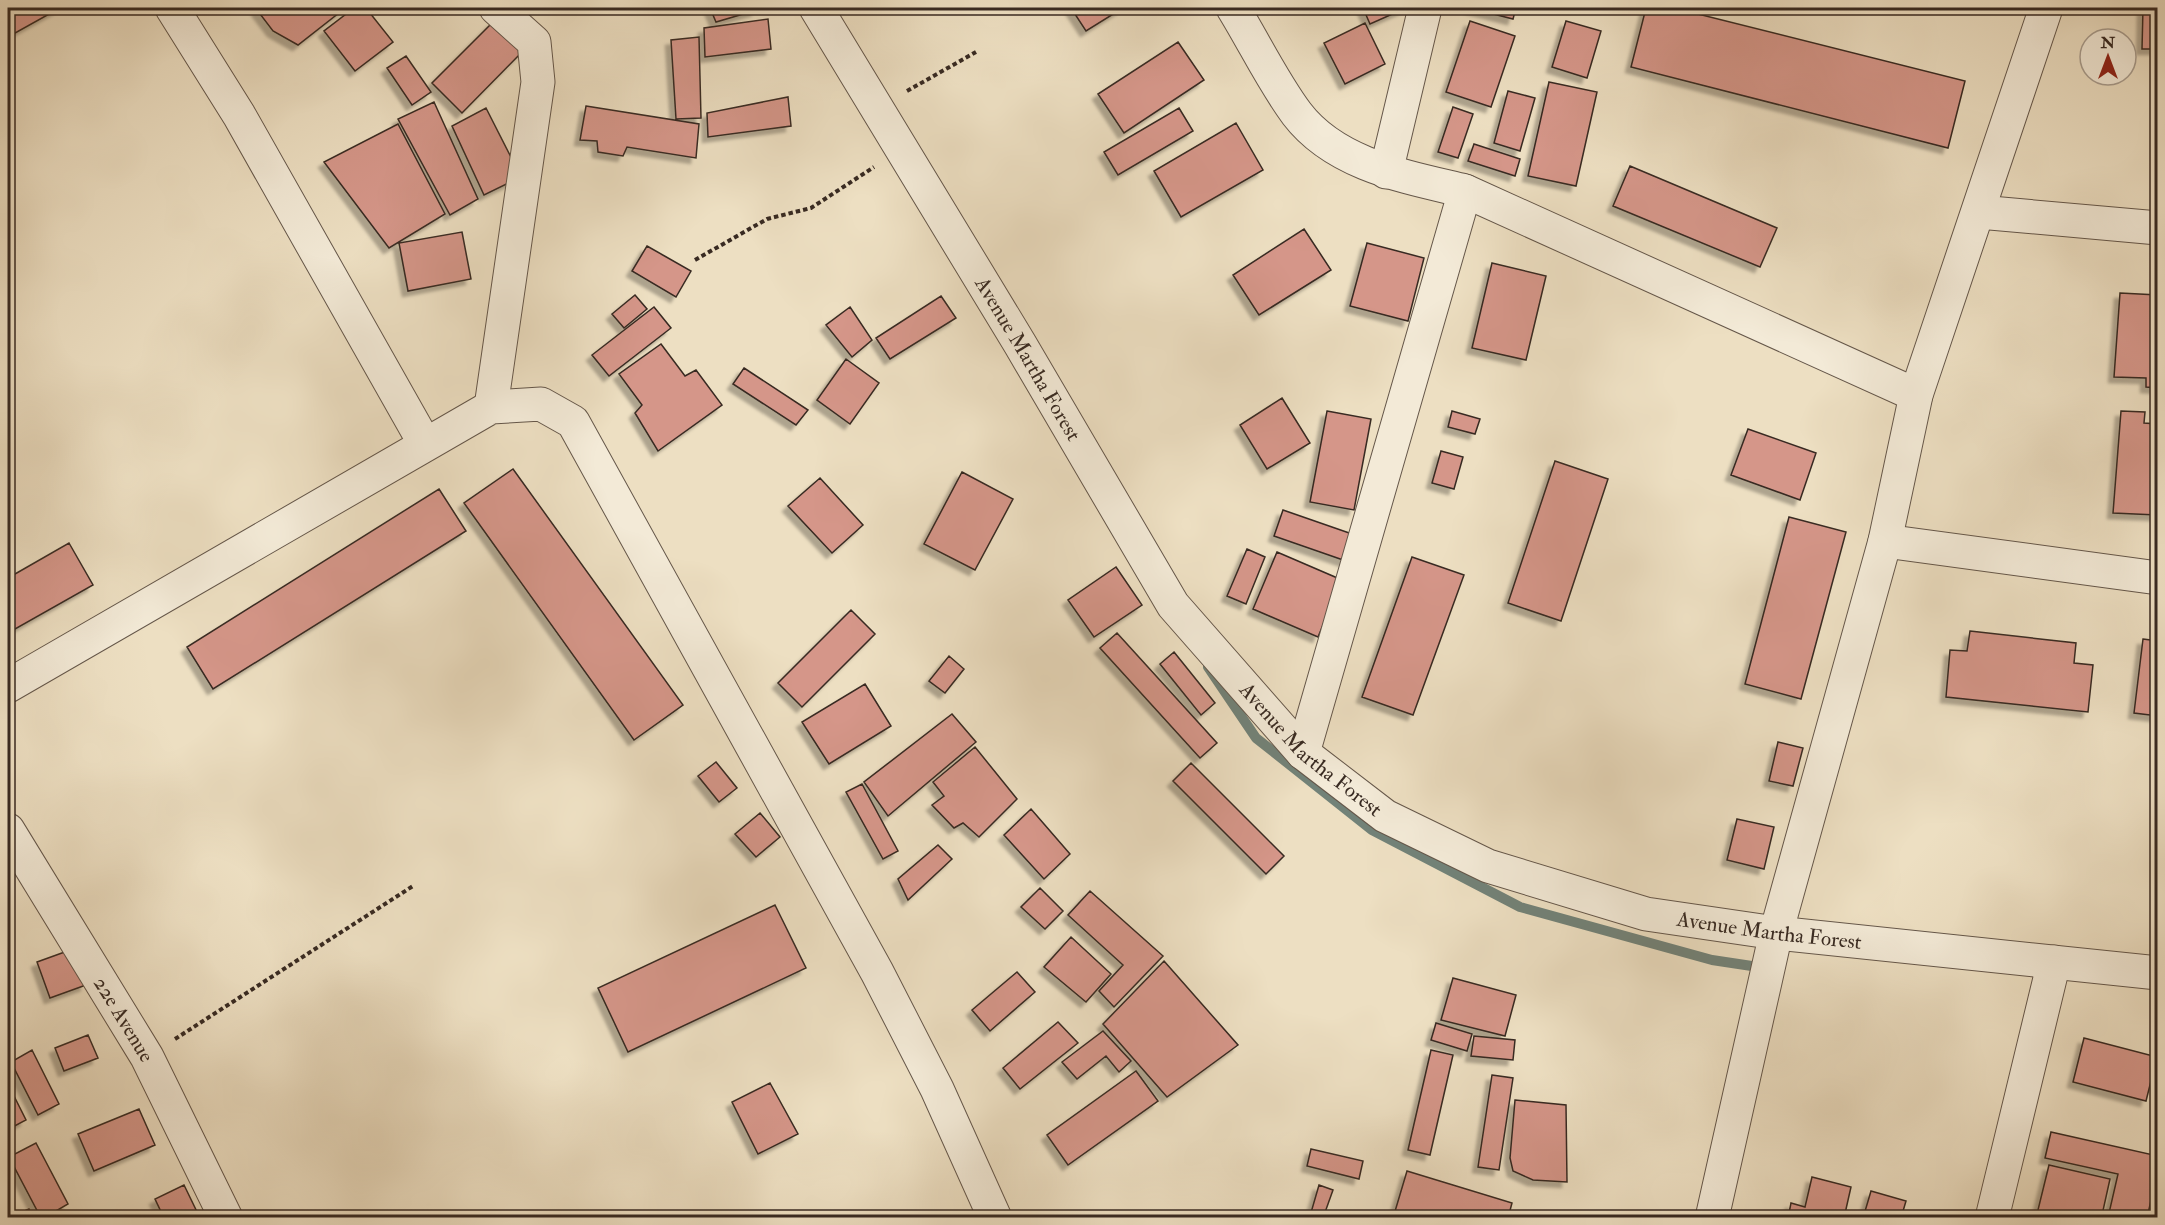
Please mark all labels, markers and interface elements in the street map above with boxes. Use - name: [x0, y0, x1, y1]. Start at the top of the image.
- north arrow: [2078, 27, 2138, 87]
- text: N: [2100, 33, 2116, 53]
- street label: Avenue Martha Forest: [968, 271, 1087, 446]
- street label: Avenue Martha Forest: [1233, 676, 1388, 823]
- street label: Avenue Martha Forest: [1674, 906, 1863, 956]
- street label: 22e Avenue: [87, 972, 160, 1067]

